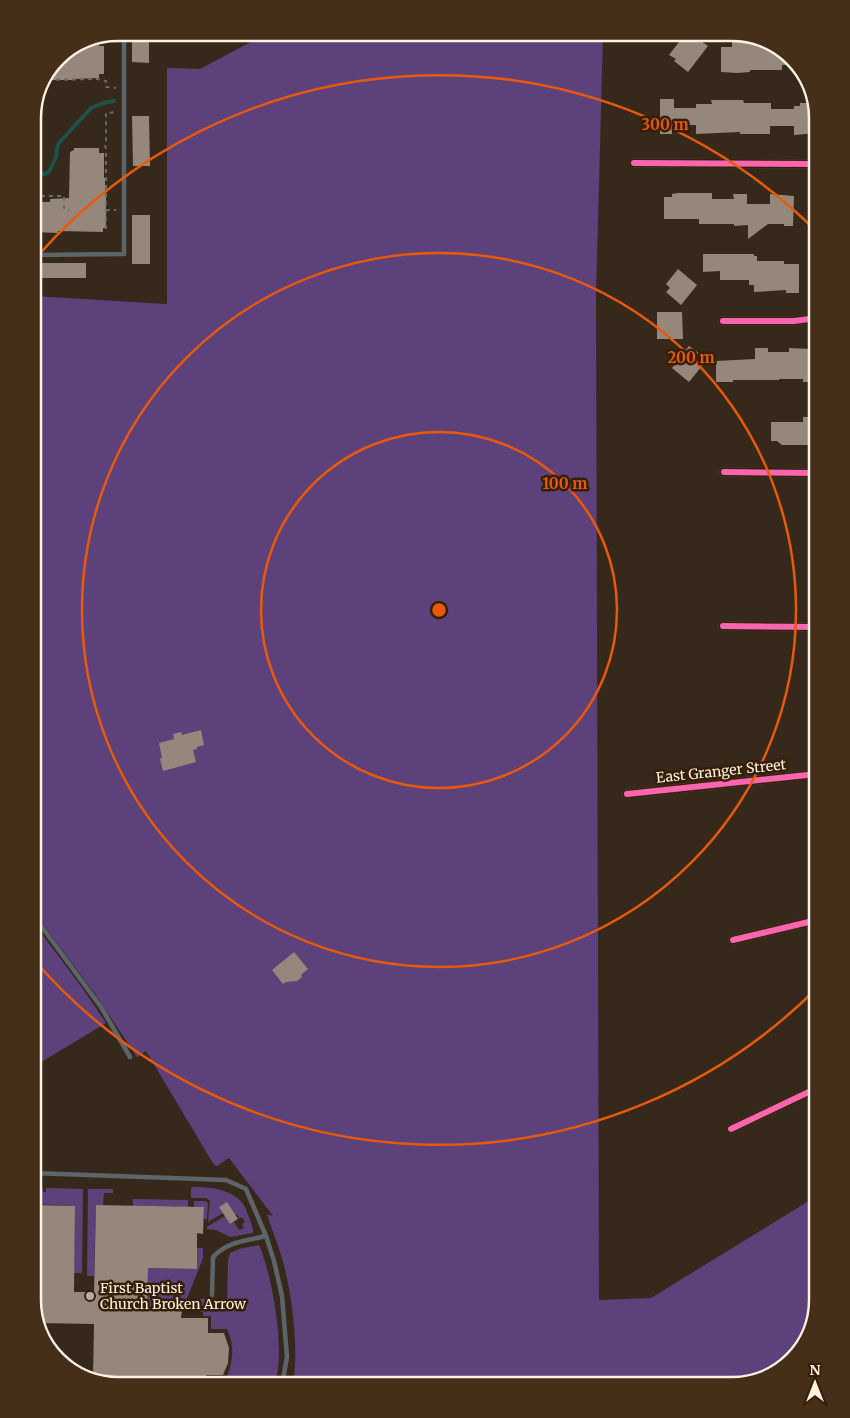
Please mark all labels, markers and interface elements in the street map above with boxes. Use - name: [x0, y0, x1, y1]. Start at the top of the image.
- text: 300 m: [641, 115, 689, 134]
- text: 200 m: [667, 348, 715, 367]
- text: 100 m: [543, 474, 587, 493]
- centre of rings: [430, 601, 448, 619]
- street label: East Granger Street: [655, 755, 787, 787]
- place label: First Baptist Church Broken Arrow: [100, 1279, 246, 1313]
- marker: First Baptist Church Broken Arrow: [84, 1290, 96, 1302]
- north arrow: [790, 1358, 840, 1408]
- text: N: [809, 1361, 821, 1379]

